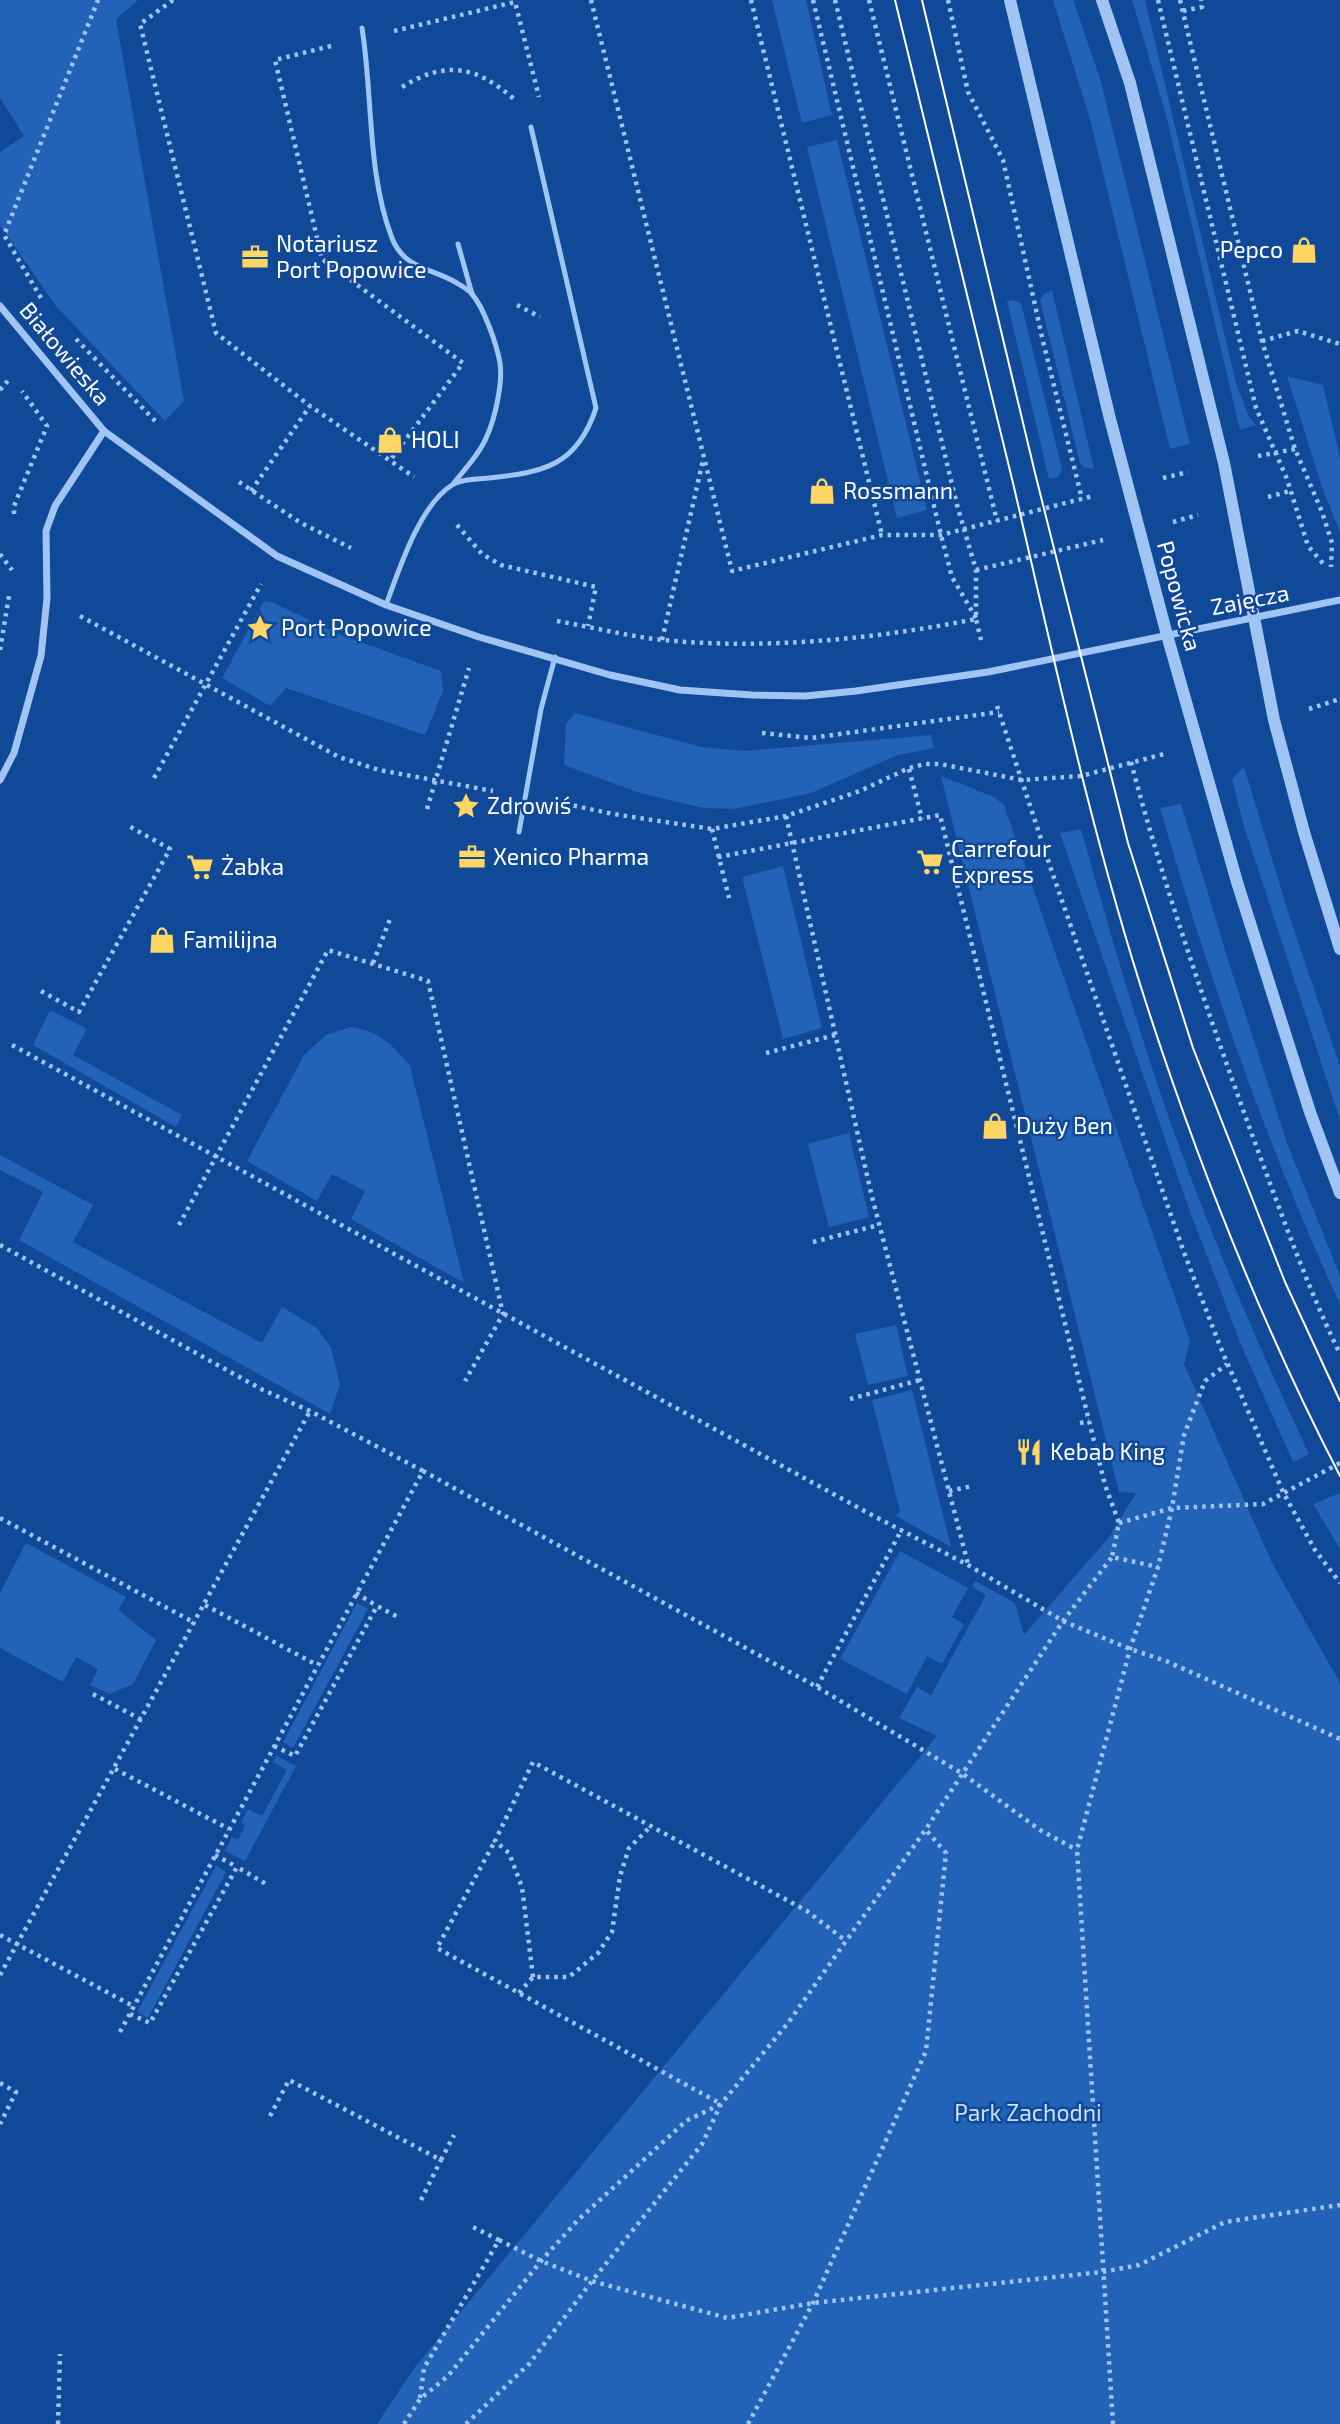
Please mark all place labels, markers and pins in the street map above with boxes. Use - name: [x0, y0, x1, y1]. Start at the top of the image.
- place label: Notariusz Port Popowice: [276, 229, 427, 283]
- place label: Pepco: [1220, 235, 1283, 263]
- shop icon: Pepco: [1289, 235, 1319, 265]
- office icon: Notariusz Port Popowice: [240, 242, 270, 272]
- shop icon: HOLI: [375, 425, 405, 455]
- place label: HOLI: [411, 425, 460, 453]
- shop icon: Rossmann: [807, 476, 837, 506]
- place label: Rossmann: [843, 476, 953, 504]
- place icon: Port Popowice: [245, 613, 275, 643]
- place label: Port Popowice: [281, 613, 432, 641]
- place icon: Zdrowiś: [451, 791, 481, 821]
- place label: Zdrowiś: [487, 791, 571, 819]
- place label: Carrefour Express: [951, 834, 1051, 888]
- office icon: Xenico Pharma: [457, 842, 487, 872]
- place label: Xenico Pharma: [493, 842, 649, 870]
- supermarket icon: Carrefour Express: [915, 847, 945, 877]
- supermarket icon: Żabka: [185, 852, 215, 882]
- place label: Żabka: [221, 852, 284, 880]
- shop icon: Familijna: [147, 925, 177, 955]
- place label: Familijna: [183, 925, 278, 953]
- shop icon: Duży Ben: [980, 1111, 1010, 1141]
- place label: Duży Ben: [1016, 1111, 1113, 1139]
- restaurant icon: Kebab King: [1014, 1437, 1044, 1467]
- place label: Kebab King: [1050, 1437, 1165, 1465]

